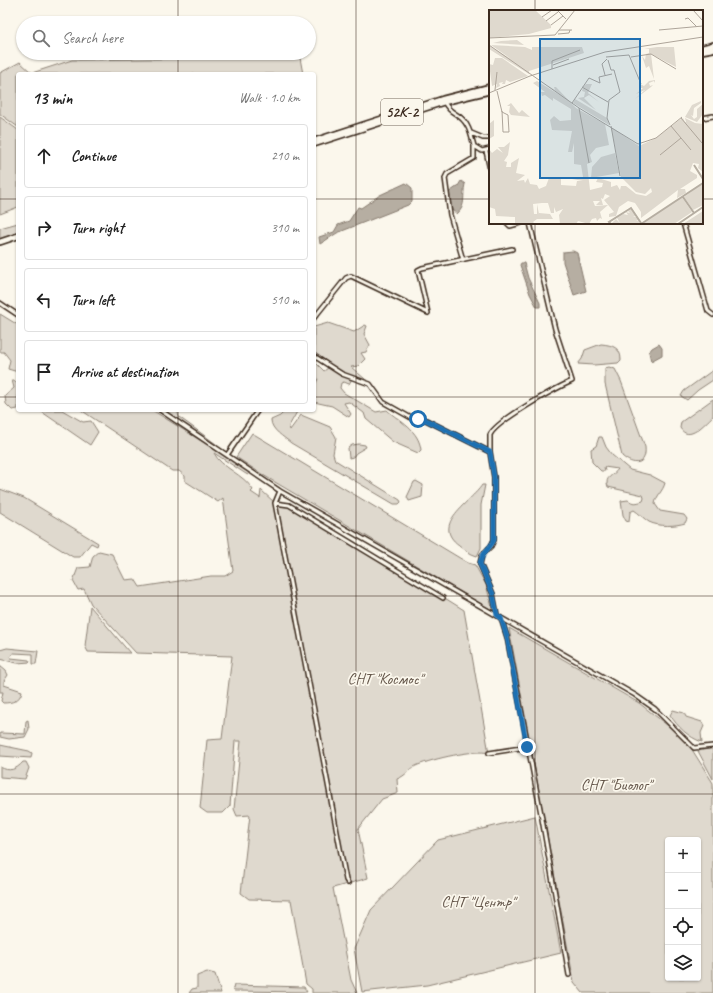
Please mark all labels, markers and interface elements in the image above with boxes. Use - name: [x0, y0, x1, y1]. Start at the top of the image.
- inset map: [489, 10, 703, 224]
- search box: [16, 16, 316, 60]
- icon: search: [30, 27, 52, 49]
- text: Search here: [62, 29, 123, 48]
- text: 13 min: [32, 88, 72, 109]
- text: Walk · 1.0 km: [239, 90, 300, 106]
- road number: 52К-2: [381, 99, 423, 125]
- icon: ahead: [33, 145, 55, 167]
- text: Continue: [71, 147, 116, 166]
- text: 210 m: [271, 148, 299, 164]
- icon: right: [33, 217, 55, 239]
- text: Turn right: [71, 219, 124, 238]
- text: 310 m: [271, 220, 299, 236]
- icon: left: [33, 289, 55, 311]
- text: Turn left: [71, 291, 114, 310]
- text: 510 m: [271, 292, 299, 308]
- icon: arrive: [33, 361, 55, 383]
- text: Arrive at destination: [71, 363, 178, 382]
- route start: [409, 410, 427, 428]
- park label: СНТ "Космос": [348, 669, 426, 689]
- route end: [518, 738, 536, 756]
- park label: СНТ "Биолог": [581, 775, 654, 795]
- map controls: [665, 837, 701, 981]
- button: +: [665, 837, 701, 873]
- button: −: [665, 873, 701, 909]
- park label: СНТ "Центр": [441, 892, 518, 912]
- button: locate: [665, 909, 701, 945]
- button: layers: [665, 945, 701, 981]

